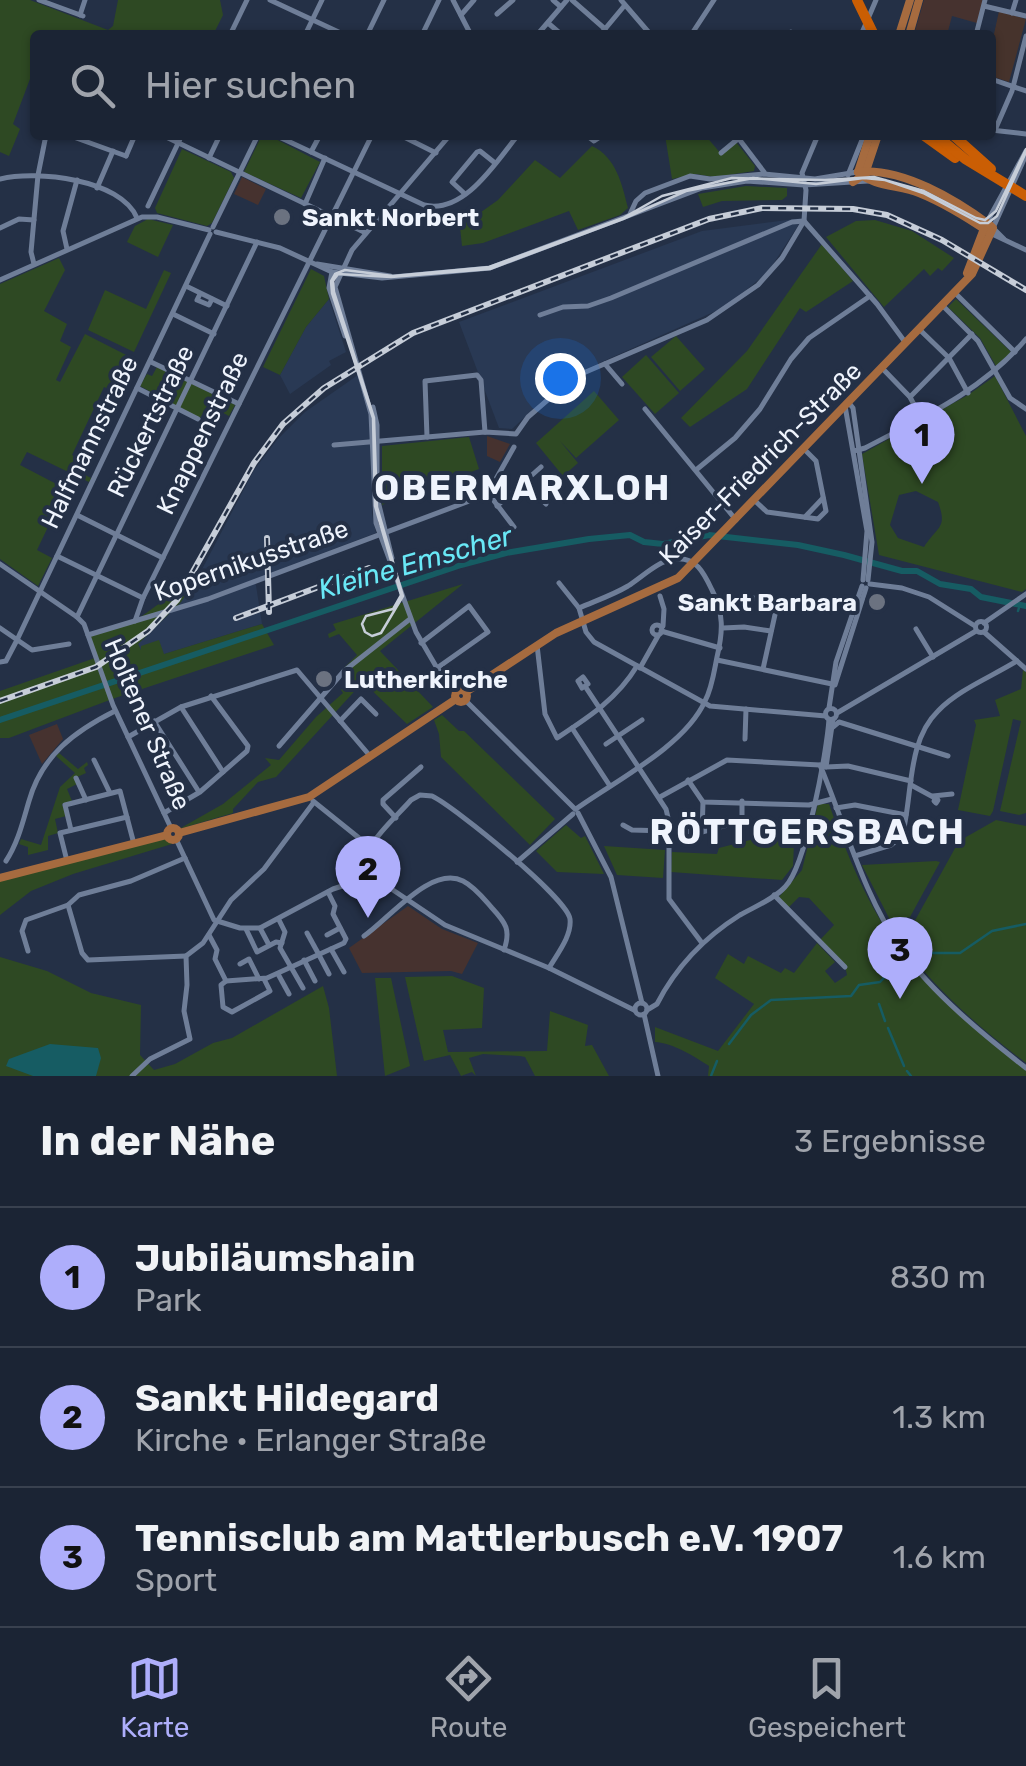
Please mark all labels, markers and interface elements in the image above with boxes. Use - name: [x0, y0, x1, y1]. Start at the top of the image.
- search box: [30, 30, 996, 140]
- icon: search: [65, 58, 120, 113]
- text: Hier suchen: [145, 62, 356, 108]
- place label: Sankt Norbert: [302, 203, 480, 232]
- marker: Sankt Norbert: [271, 206, 293, 228]
- street label: Rückertstraße: [101, 341, 200, 502]
- street label: Knappenstraße: [151, 347, 254, 519]
- street label: Halfmannstraße: [35, 351, 144, 533]
- your location: [535, 353, 586, 404]
- street label: Kaiser-Friedrich-Straße: [653, 356, 867, 570]
- pin: 1: [890, 402, 954, 484]
- district label: OBERMARXLOH: [374, 467, 672, 509]
- street label: Kopernikusstraße: [150, 514, 352, 607]
- water label: Kleine Emscher: [314, 519, 517, 606]
- place label: Sankt Barbara: [678, 588, 857, 617]
- marker: Sankt Barbara: [866, 591, 888, 613]
- street label: Holtener Straße: [98, 634, 197, 814]
- place label: Lutherkirche: [344, 665, 508, 694]
- marker: Lutherkirche: [313, 668, 335, 690]
- district label: RÖTTGERSBACH: [650, 811, 966, 853]
- pin: 2: [336, 836, 400, 918]
- pin: 3: [868, 916, 932, 999]
- text: In der Nähe: [40, 1116, 275, 1166]
- text: 3 Ergebnisse: [794, 1122, 986, 1160]
- text: Jubiläumshain: [135, 1235, 416, 1281]
- text: 1: [65, 1258, 80, 1296]
- text: 830 m: [890, 1258, 986, 1296]
- text: Park: [135, 1281, 202, 1319]
- text: Sankt Hildegard: [135, 1375, 439, 1421]
- text: 2: [62, 1398, 83, 1436]
- text: 1.3 km: [892, 1398, 986, 1436]
- text: Kirche · Erlanger Straße: [135, 1421, 487, 1459]
- text: Tennisclub am Mattlerbusch e.V. 1907: [135, 1515, 843, 1561]
- text: 3: [62, 1538, 83, 1576]
- text: 1.6 km: [893, 1538, 986, 1576]
- text: Sport: [135, 1561, 217, 1599]
- tab: Karte: [120, 1651, 190, 1744]
- tab: Route: [430, 1651, 508, 1744]
- tab: Gespeichert: [748, 1651, 906, 1744]

